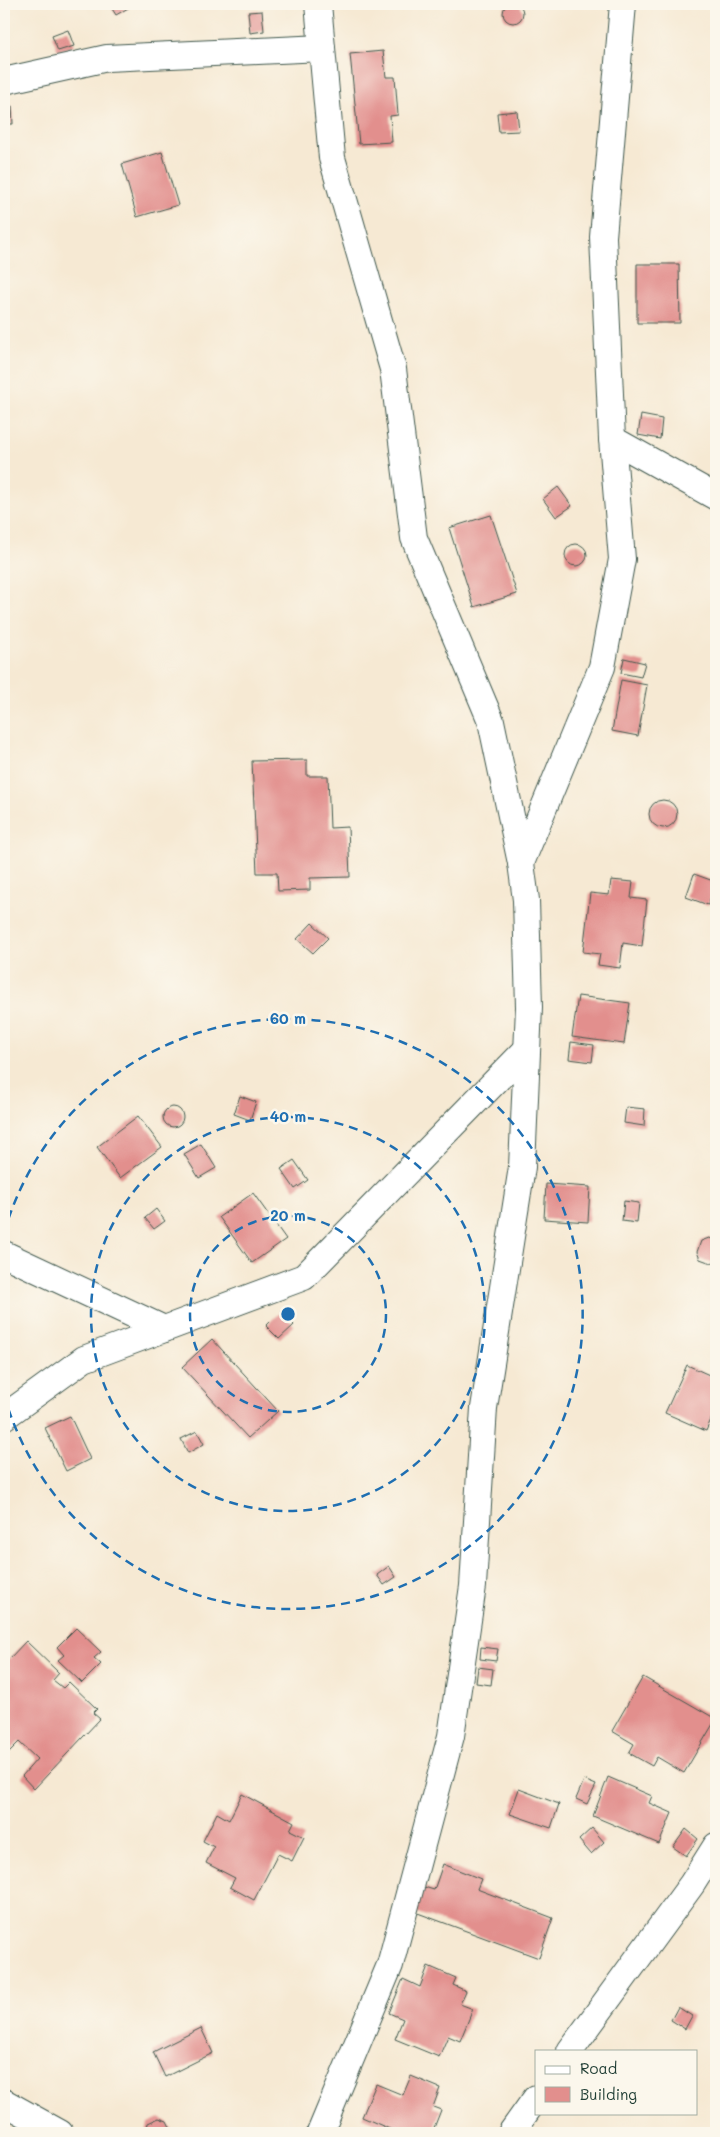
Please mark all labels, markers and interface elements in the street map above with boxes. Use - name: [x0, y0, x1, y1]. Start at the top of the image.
- text: 60 m: [270, 1008, 306, 1028]
- text: 40 m: [270, 1106, 306, 1126]
- text: 20 m: [270, 1205, 306, 1225]
- centre of rings: [279, 1305, 297, 1323]
- legend: [535, 2050, 698, 2114]
- text: Road: [580, 2058, 617, 2078]
- text: Building: [580, 2084, 637, 2104]

